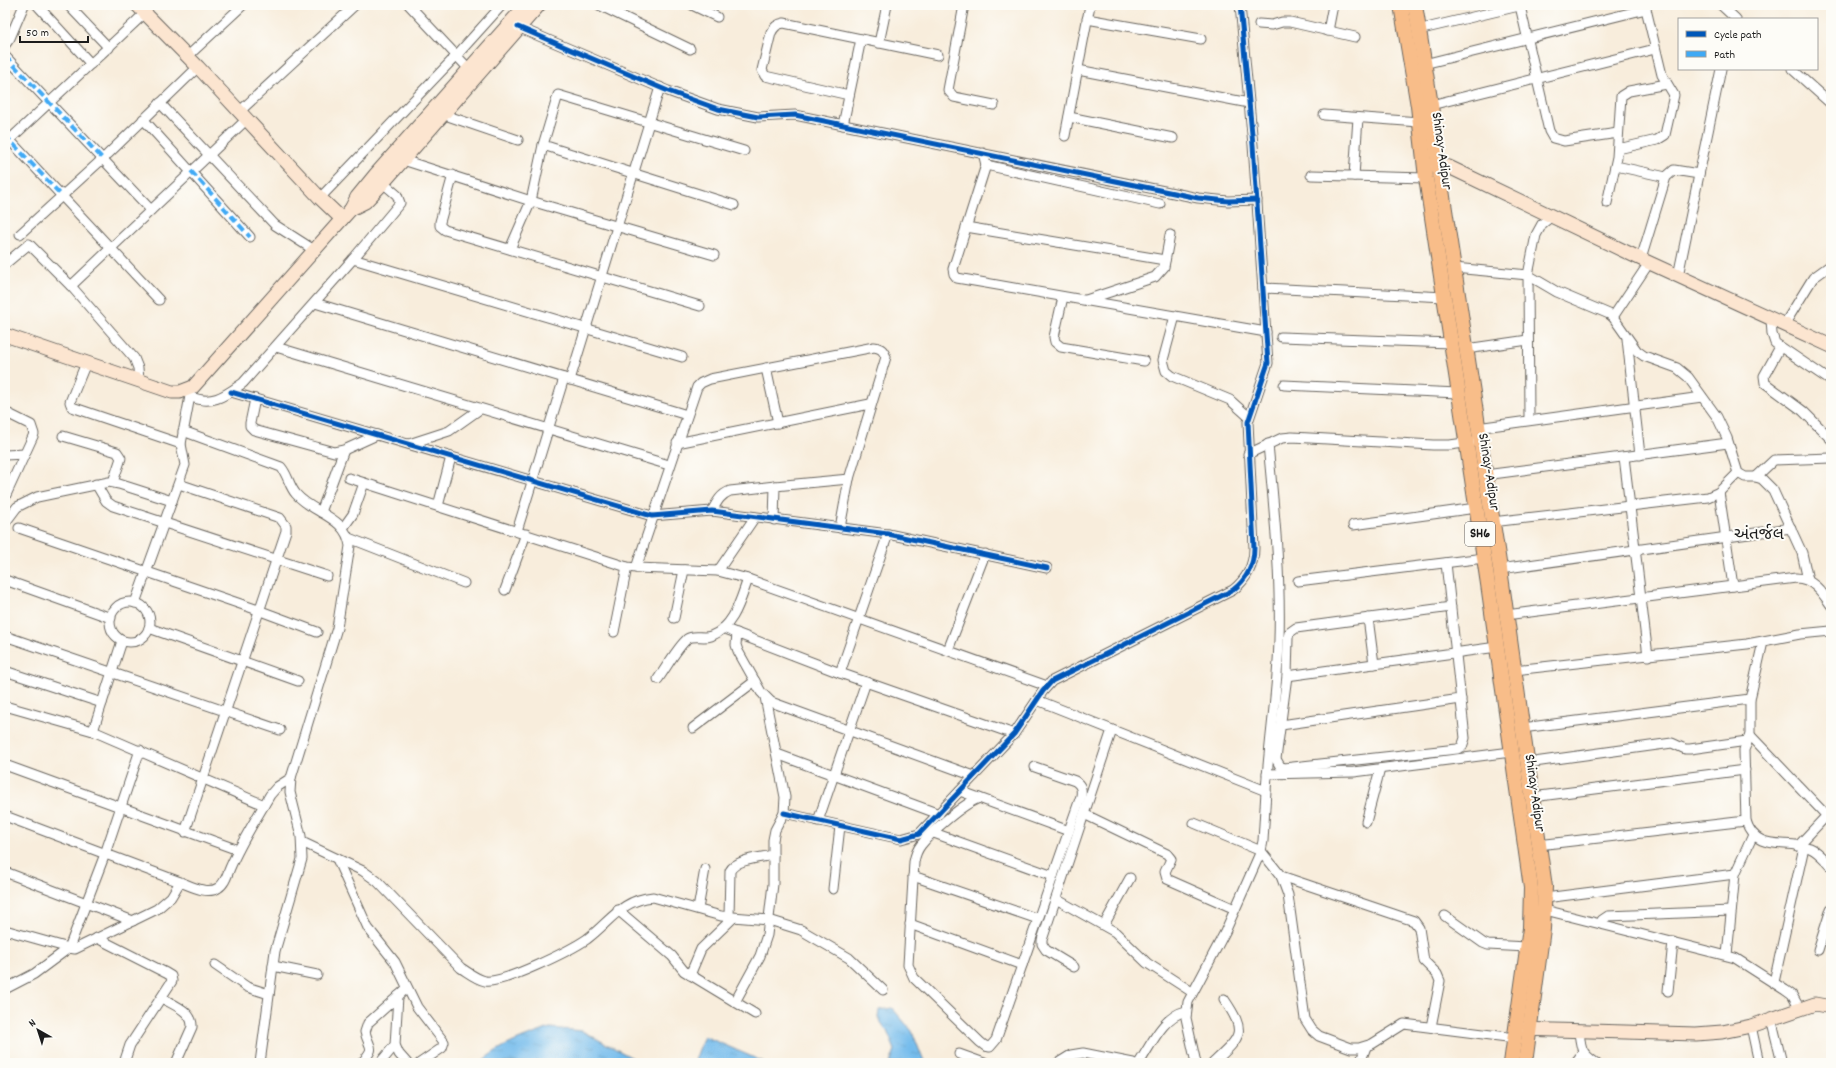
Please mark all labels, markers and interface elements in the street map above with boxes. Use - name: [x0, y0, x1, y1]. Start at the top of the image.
- scale bar: [20, 18, 88, 44]
- legend: [1678, 18, 1818, 70]
- text: 50 m: [26, 25, 49, 42]
- text: Cycle path: [1714, 27, 1762, 44]
- text: Path: [1714, 47, 1735, 64]
- street label: Shinay-Adipur: [1425, 111, 1457, 192]
- street label: Shinay-Adipur: [1471, 432, 1505, 513]
- road number: SH6: [1465, 522, 1495, 546]
- district label: અંતર્જલ: [1734, 523, 1784, 548]
- street label: Shinay-Adipur: [1518, 753, 1550, 834]
- north arrow: [18, 1010, 58, 1050]
- text: N: [26, 1016, 41, 1032]

